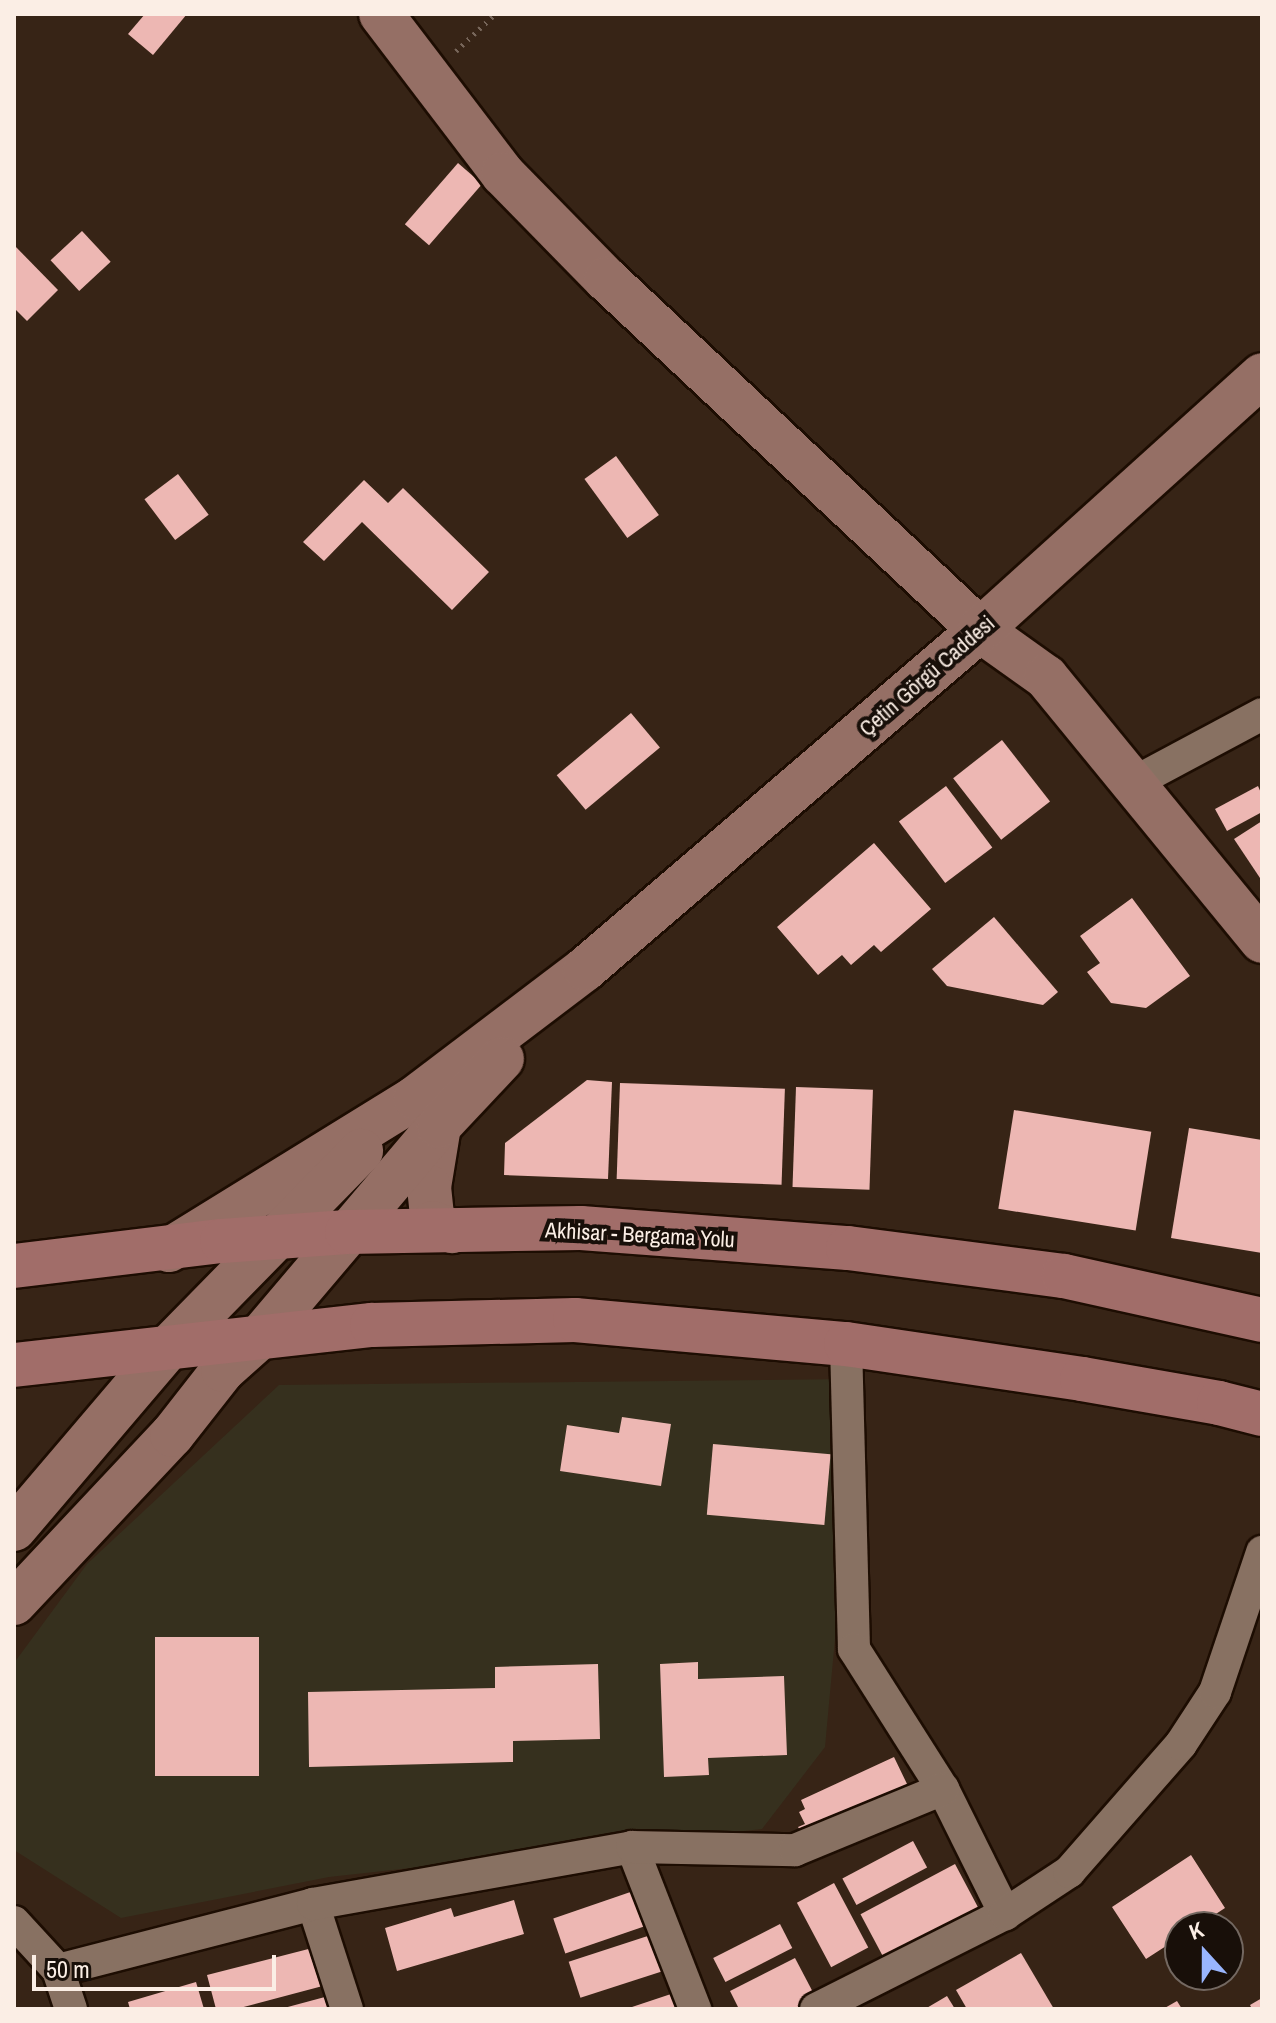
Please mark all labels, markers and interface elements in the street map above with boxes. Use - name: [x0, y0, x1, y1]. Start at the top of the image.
- street label: Çetin Görgü Caddesi: [854, 610, 1000, 742]
- street label: Akhisar - Bergama Yolu: [544, 1217, 736, 1253]
- north arrow: [1164, 1911, 1244, 1991]
- text: K: [1185, 1914, 1208, 1947]
- scale bar: [36, 1939, 280, 1989]
- text: 50 m: [46, 1953, 90, 1985]

